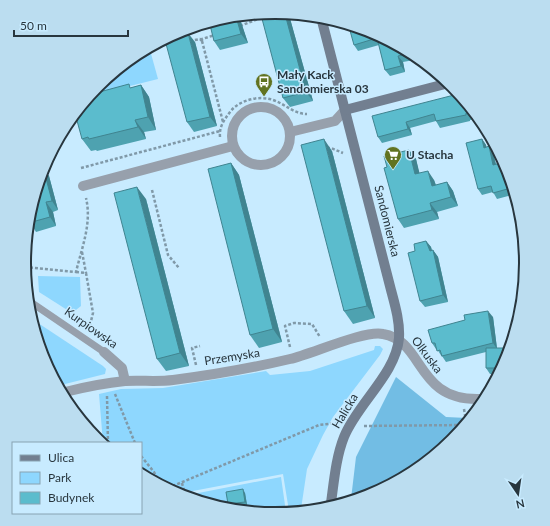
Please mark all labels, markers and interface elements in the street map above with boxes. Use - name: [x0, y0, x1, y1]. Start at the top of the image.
- scale bar: [14, 12, 128, 38]
- text: 50 m: [20, 18, 47, 33]
- place label: Mały Kack Sandomierska 03: [277, 67, 369, 96]
- bus stop icon: Mały Kack Sandomierska 03: [254, 72, 274, 97]
- supermarket icon: U Stacha: [383, 145, 403, 170]
- place label: U Stacha: [406, 147, 453, 162]
- street label: Sandomierska: [371, 184, 404, 258]
- street label: Kurpiowska: [62, 304, 121, 351]
- street label: Olkuska: [409, 333, 446, 376]
- street label: Przemyska: [203, 345, 261, 368]
- street label: Halicka: [328, 390, 361, 431]
- legend: [12, 442, 142, 514]
- text: Ulica: [48, 450, 74, 465]
- text: Park: [48, 470, 72, 485]
- north arrow: [498, 474, 538, 514]
- text: Budynek: [48, 490, 95, 505]
- text: N: [515, 497, 526, 512]

